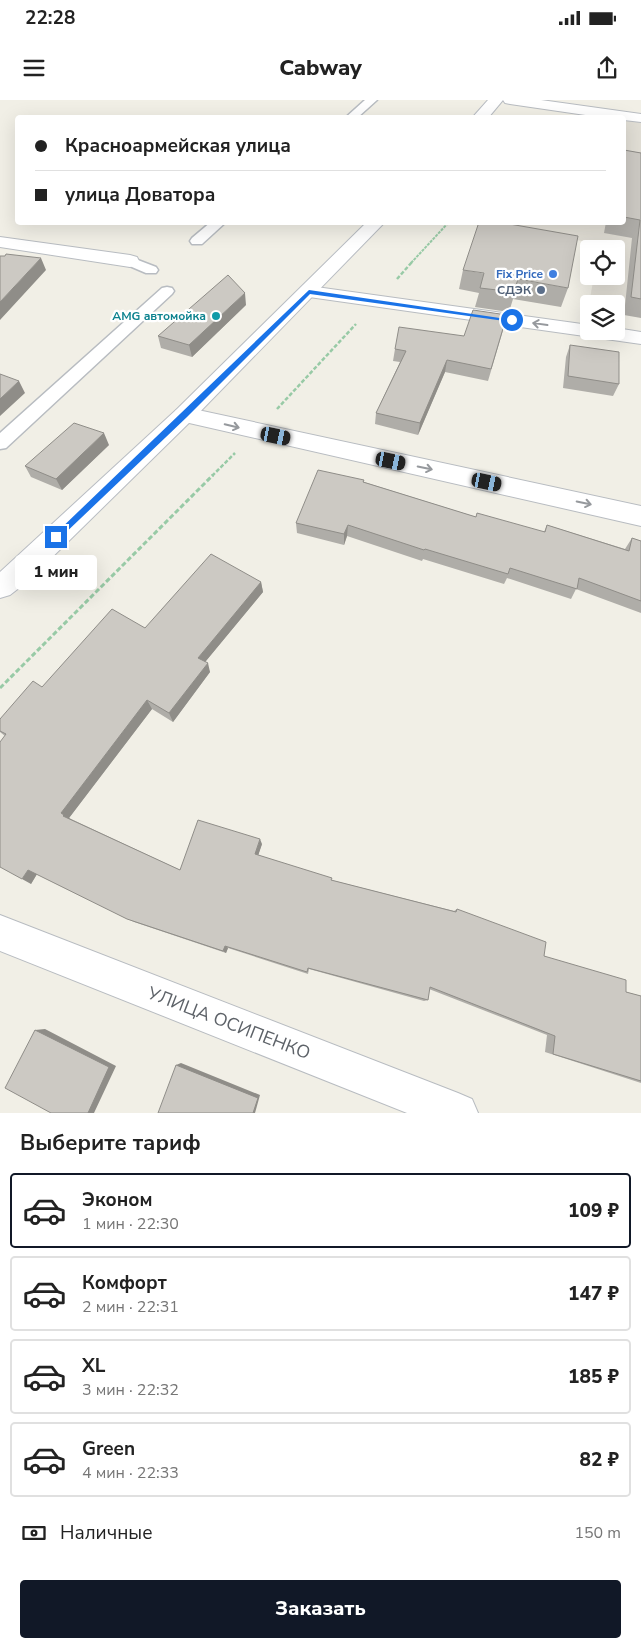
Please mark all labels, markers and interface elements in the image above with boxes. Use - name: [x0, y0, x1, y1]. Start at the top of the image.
- text: 22:28: [25, 5, 75, 31]
- text: Cabway: [279, 53, 362, 83]
- icon: menu: [20, 54, 48, 82]
- icon: share: [593, 54, 621, 82]
- text: Красноармейская улица: [65, 133, 291, 159]
- text: улица Доватора: [65, 182, 215, 208]
- map controls: [580, 240, 625, 340]
- button: locate: [580, 240, 625, 285]
- place label: Fix Price: [496, 266, 543, 282]
- marker: Fix Price: [547, 268, 559, 280]
- place label: СДЭК: [497, 282, 532, 298]
- marker: СДЭК: [535, 284, 547, 296]
- button: layers: [580, 295, 625, 340]
- place label: AMG автомойка: [112, 308, 206, 324]
- route start: [501, 309, 523, 331]
- marker: AMG автомойка: [210, 310, 222, 322]
- one-way arrow: [533, 319, 549, 329]
- one-way arrow: [224, 422, 240, 431]
- car: [259, 426, 292, 446]
- car: [374, 451, 407, 471]
- one-way arrow: [416, 464, 432, 474]
- car: [470, 472, 503, 492]
- one-way arrow: [575, 499, 591, 509]
- route end: [45, 526, 67, 548]
- callout: 1 мин: [15, 554, 97, 590]
- text: 1 мин: [33, 561, 79, 583]
- street label: УЛИЦА ОСИПЕНКО: [143, 981, 314, 1065]
- text: Выберите тариф: [20, 1128, 201, 1158]
- text: Эконом: [82, 1187, 153, 1213]
- icon: car: [22, 1188, 67, 1233]
- text: 109 ₽: [568, 1198, 619, 1224]
- text: 1 мин · 22:30: [82, 1213, 179, 1235]
- text: Комфорт: [82, 1270, 167, 1296]
- icon: car: [22, 1271, 67, 1316]
- text: 147 ₽: [568, 1281, 619, 1307]
- text: 2 мин · 22:31: [82, 1296, 179, 1318]
- text: XL: [82, 1353, 105, 1379]
- icon: car: [22, 1354, 67, 1399]
- text: 185 ₽: [568, 1364, 619, 1390]
- text: 3 мин · 22:32: [82, 1379, 179, 1401]
- text: Green: [82, 1436, 135, 1462]
- icon: car: [22, 1437, 67, 1482]
- text: 82 ₽: [580, 1447, 619, 1473]
- text: 4 мин · 22:33: [82, 1462, 179, 1484]
- icon: cash: [20, 1519, 48, 1547]
- text: Наличные: [60, 1520, 153, 1546]
- text: 150 m: [574, 1522, 621, 1544]
- button: Заказать: [20, 1580, 621, 1638]

